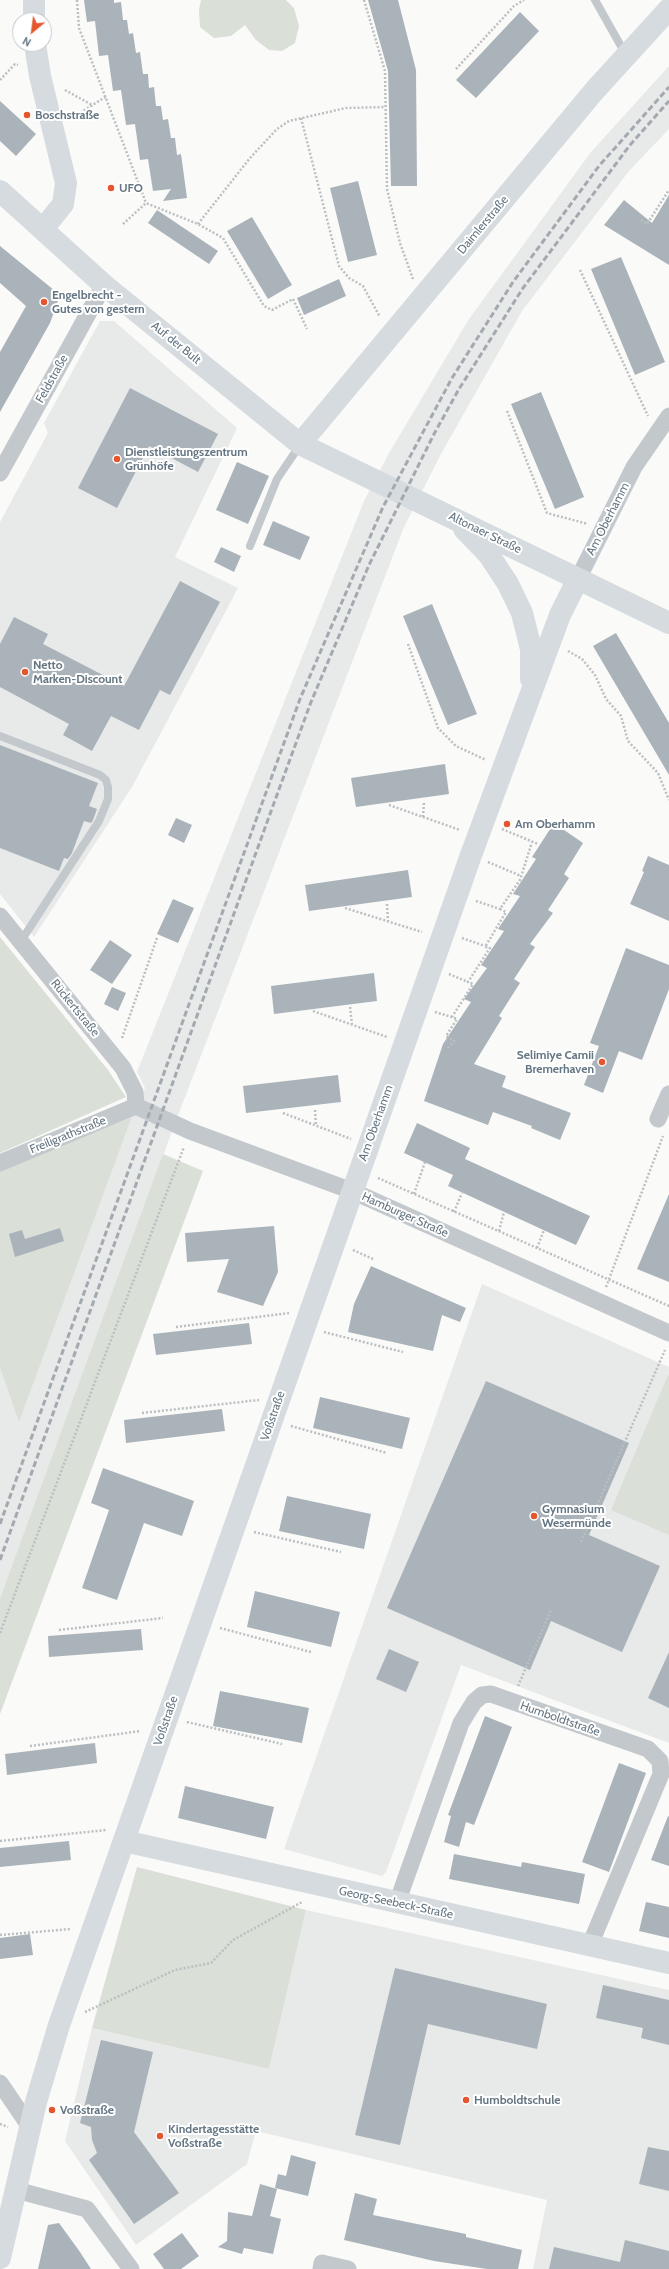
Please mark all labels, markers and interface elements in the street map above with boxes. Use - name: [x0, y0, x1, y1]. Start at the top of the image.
- north arrow: [12, 12, 52, 52]
- text: N: [20, 34, 33, 50]
- place label: Boschstraße: [35, 108, 99, 122]
- marker: Boschstraße: [22, 110, 32, 120]
- place label: UFO: [119, 181, 143, 195]
- marker: UFO: [106, 183, 116, 193]
- street label: Daimlerstraße: [454, 193, 512, 257]
- place label: Engelbrecht - Gutes von gestern: [52, 288, 145, 316]
- marker: Engelbrecht - Gutes von gestern: [39, 297, 49, 307]
- street label: Auf der Bult: [148, 319, 204, 367]
- street label: Feldstraße: [33, 352, 71, 406]
- place label: Dienstleistungszentrum Grünhöfe: [125, 445, 248, 473]
- marker: Dienstleistungszentrum Grünhöfe: [112, 454, 122, 464]
- street label: Am Oberhamm: [583, 480, 633, 558]
- street label: Altonaer Straße: [446, 509, 524, 557]
- place label: Netto Marken-Discount: [33, 658, 122, 686]
- marker: Netto Marken-Discount: [20, 667, 30, 677]
- place label: Am Oberhamm: [515, 817, 595, 831]
- marker: Am Oberhamm: [502, 819, 512, 829]
- street label: Rückertstraße: [48, 976, 102, 1040]
- place label: Selimiye Camii Bremerhaven: [517, 1048, 594, 1076]
- marker: Selimiye Camii Bremerhaven: [597, 1057, 607, 1067]
- street label: Am Oberhamm: [356, 1083, 396, 1163]
- street label: Freiligrathstraße: [28, 1113, 108, 1157]
- street label: Hamburger Straße: [359, 1189, 451, 1241]
- street label: Voßstraße: [258, 1389, 288, 1443]
- place label: Gymnasium Wesermünde: [542, 1502, 611, 1530]
- marker: Gymnasium Wesermünde: [529, 1511, 539, 1521]
- street label: Voßstraße: [151, 1694, 181, 1748]
- street label: Humboldtstraße: [518, 1699, 602, 1739]
- street label: Georg-Seebeck-Straße: [338, 1884, 454, 1922]
- place label: Humboldtschule: [474, 2093, 560, 2107]
- marker: Humboldtschule: [461, 2095, 471, 2105]
- place label: Voßstraße: [60, 2103, 114, 2117]
- marker: Voßstraße: [47, 2105, 57, 2115]
- place label: Kindertagesstätte Voßstraße: [168, 2122, 259, 2150]
- marker: Kindertagesstätte Voßstraße: [155, 2131, 165, 2141]

